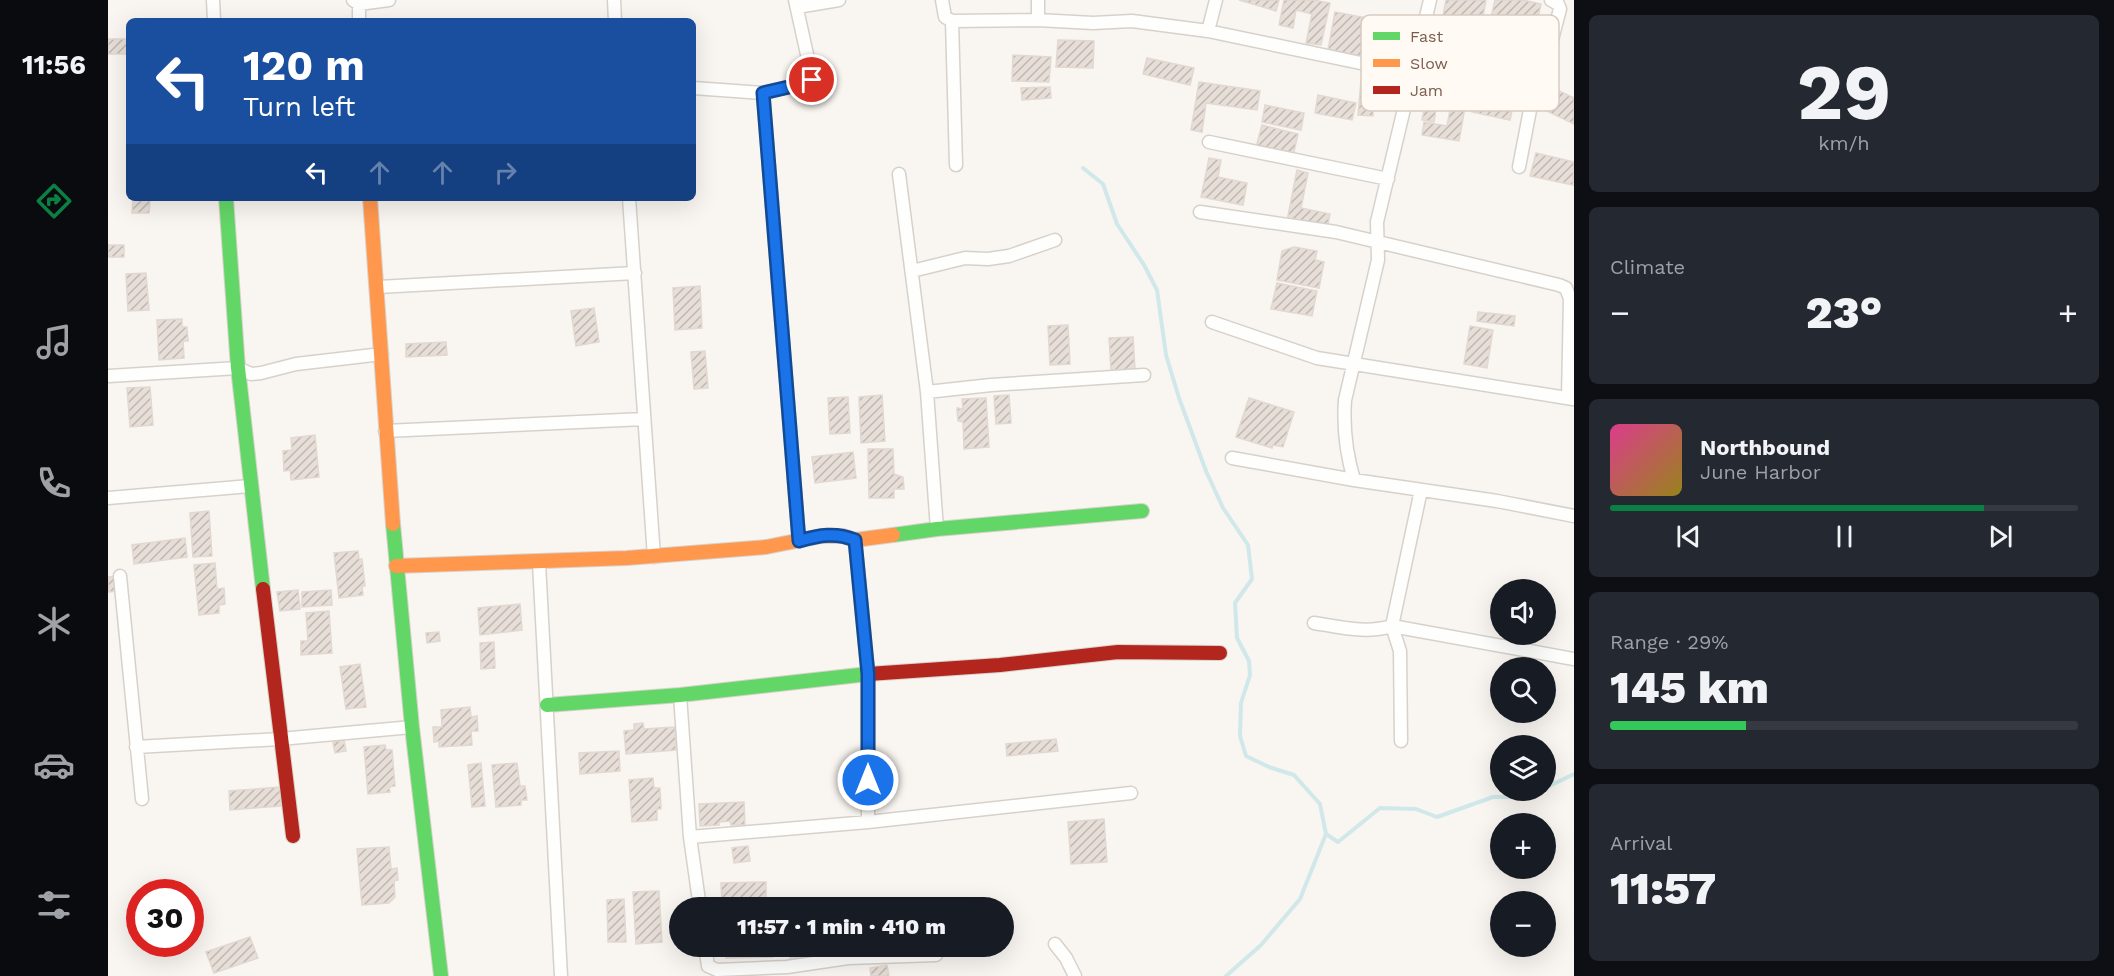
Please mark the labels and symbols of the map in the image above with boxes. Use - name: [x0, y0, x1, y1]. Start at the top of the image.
- legend: [1361, 15, 1559, 111]
- text: Fast: [1410, 27, 1443, 46]
- pin: [786, 54, 837, 105]
- text: Slow: [1410, 54, 1448, 73]
- text: Jam: [1410, 81, 1443, 100]
- position arrow: [836, 748, 900, 812]
- speed limit sign: 30: [126, 879, 204, 957]

